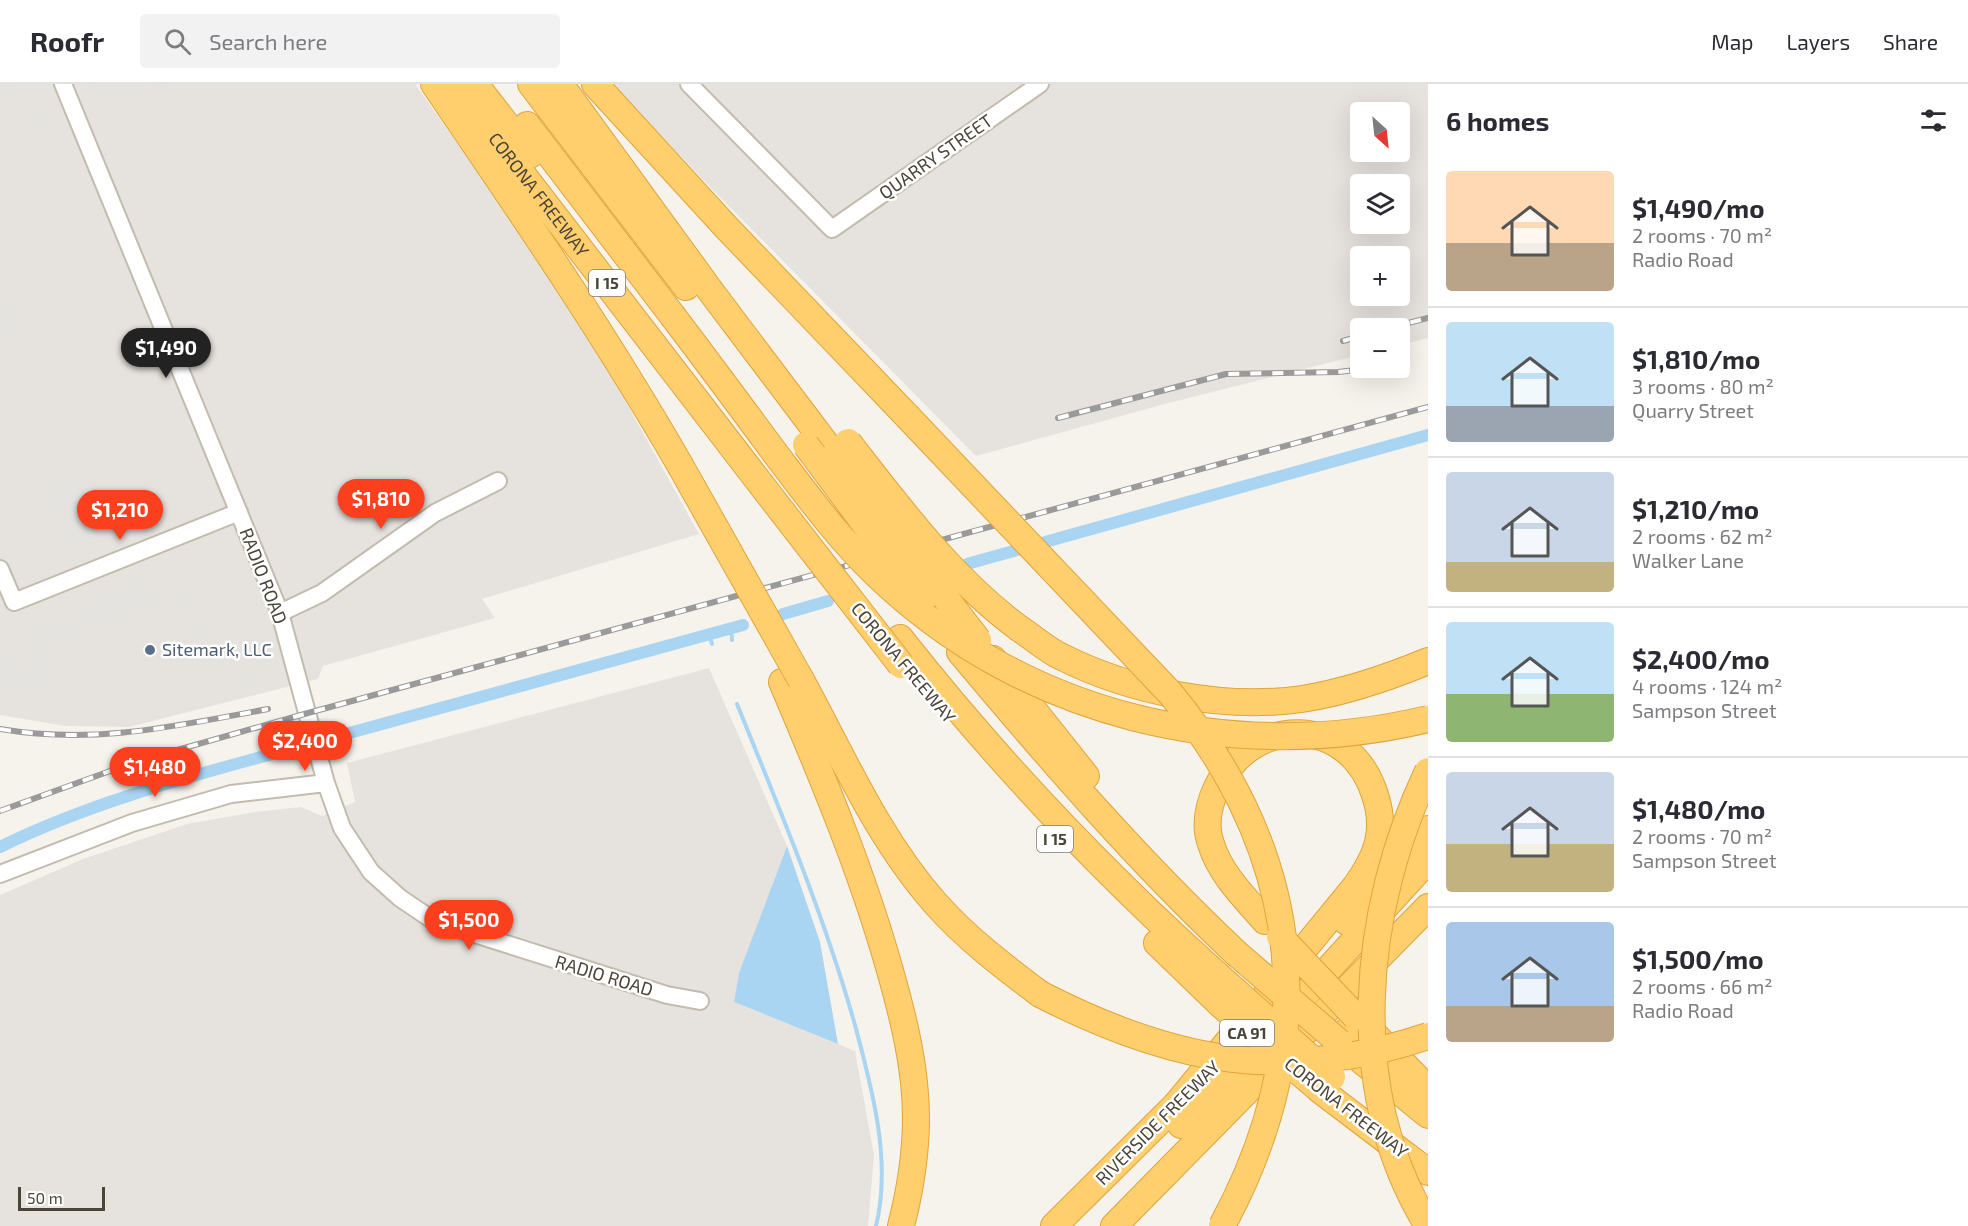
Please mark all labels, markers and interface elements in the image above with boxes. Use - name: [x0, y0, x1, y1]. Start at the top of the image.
- search box: [140, 14, 560, 68]
- text: Roofr: [30, 24, 104, 58]
- icon: search: [161, 25, 194, 58]
- text: Search here: [209, 28, 327, 54]
- text: Map: [1711, 29, 1753, 54]
- text: Layers: [1786, 29, 1850, 54]
- text: Share: [1883, 29, 1938, 54]
- north arrow: [1350, 102, 1410, 162]
- map controls: [1350, 102, 1410, 378]
- icon: filters: [1917, 104, 1950, 137]
- text: 6 homes: [1446, 105, 1549, 136]
- street label: QUARRY STREET: [875, 109, 997, 203]
- street label: CORONA FREEWAY: [484, 128, 594, 261]
- button: layers: [1350, 174, 1410, 234]
- text: $1,490/mo: [1632, 192, 1765, 223]
- icon: home: [1494, 195, 1566, 267]
- text: 2 rooms · 70 m²: [1632, 223, 1772, 247]
- button: +: [1350, 246, 1410, 306]
- text: Radio Road: [1632, 247, 1734, 271]
- road number: I 15: [589, 270, 625, 296]
- button: −: [1350, 318, 1410, 378]
- pin: $1,490: [117, 328, 215, 379]
- text: $1,490: [135, 335, 197, 359]
- text: $1,810/mo: [1632, 343, 1760, 374]
- icon: home: [1494, 346, 1566, 418]
- text: 3 rooms · 80 m²: [1632, 374, 1774, 398]
- text: Quarry Street: [1632, 398, 1754, 422]
- pin: $1,810: [332, 479, 430, 530]
- text: $1,810: [352, 486, 410, 510]
- pin: $1,210: [71, 490, 169, 541]
- text: $1,210/mo: [1632, 493, 1759, 524]
- icon: home: [1494, 496, 1566, 568]
- text: $1,210: [91, 497, 149, 521]
- street label: RADIO ROAD: [236, 524, 292, 627]
- text: 2 rooms · 62 m²: [1632, 524, 1772, 548]
- text: Walker Lane: [1632, 548, 1744, 572]
- street label: CORONA FREEWAY: [847, 598, 961, 728]
- place label: Sitemark, LLC: [162, 638, 272, 660]
- marker: Sitemark, LLC: [143, 643, 157, 657]
- text: $2,400/mo: [1632, 643, 1770, 674]
- icon: home: [1494, 646, 1566, 718]
- text: 4 rooms · 124 m²: [1632, 674, 1782, 698]
- text: Sampson Street: [1632, 698, 1777, 722]
- pin: $2,400: [256, 721, 354, 772]
- text: $2,400: [272, 728, 338, 752]
- pin: $1,480: [106, 747, 204, 798]
- text: $1,480: [124, 754, 186, 778]
- text: $1,480/mo: [1632, 793, 1765, 824]
- icon: home: [1494, 796, 1566, 868]
- text: 2 rooms · 70 m²: [1632, 824, 1772, 848]
- road number: I 15: [1037, 826, 1073, 852]
- text: Sampson Street: [1632, 848, 1777, 872]
- pin: $1,500: [420, 900, 518, 951]
- text: $1,500: [438, 907, 500, 931]
- text: $1,500/mo: [1632, 943, 1764, 974]
- icon: home: [1494, 946, 1566, 1018]
- street label: RADIO ROAD: [553, 950, 656, 1000]
- text: 2 rooms · 66 m²: [1632, 974, 1773, 998]
- text: Radio Road: [1632, 998, 1734, 1022]
- road number: CA 91: [1220, 1020, 1274, 1046]
- street label: CORONA FREEWAY: [1280, 1052, 1413, 1163]
- street label: RIVERSIDE FREEWAY: [1090, 1055, 1225, 1189]
- scale bar: [18, 1184, 105, 1212]
- text: 50 m: [27, 1188, 63, 1207]

